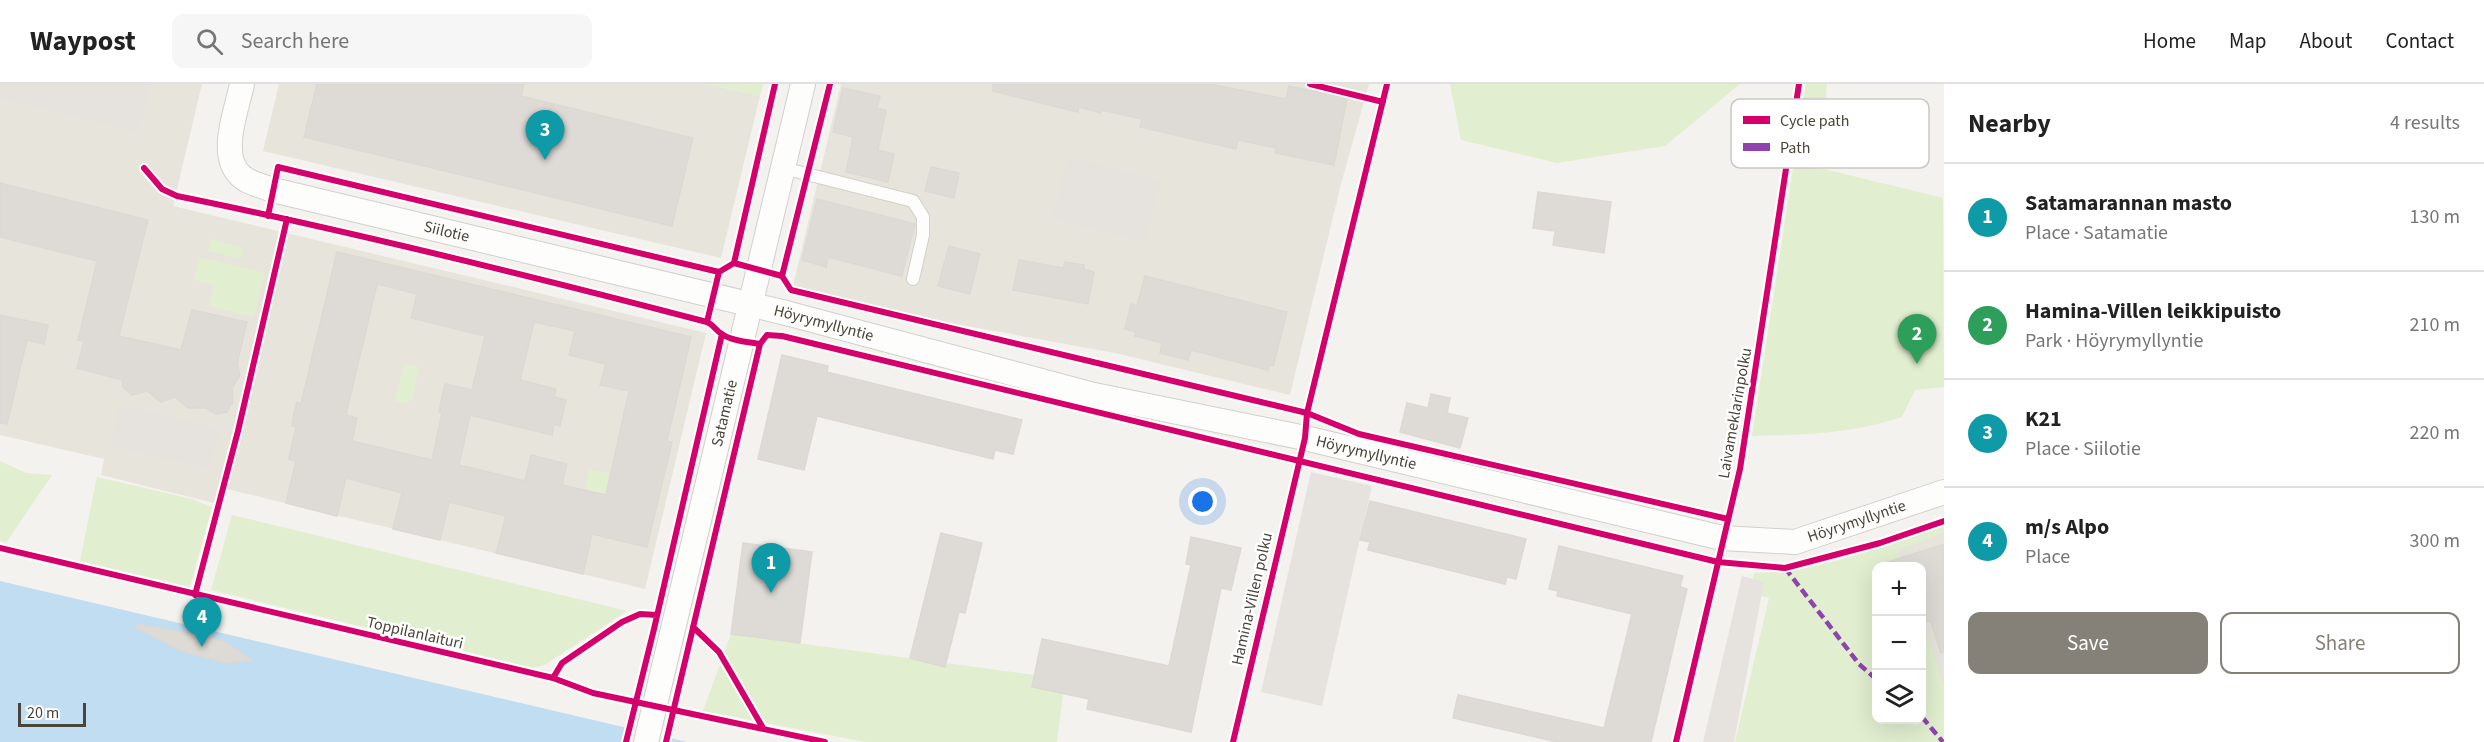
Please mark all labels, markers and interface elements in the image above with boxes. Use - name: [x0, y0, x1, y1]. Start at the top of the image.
- search box: [172, 14, 592, 68]
- text: Waypost: [30, 21, 136, 61]
- icon: search: [193, 25, 226, 58]
- text: Search here: [241, 25, 349, 57]
- text: Home: [2143, 26, 2196, 56]
- text: Map: [2229, 26, 2267, 56]
- text: About: [2300, 26, 2352, 56]
- text: Contact: [2385, 26, 2454, 56]
- legend: [1731, 99, 1929, 168]
- text: Nearby: [1968, 105, 2051, 142]
- text: 4 results: [2390, 109, 2460, 137]
- pin: 3: [526, 110, 564, 160]
- text: Cycle path: [1780, 110, 1849, 132]
- text: Path: [1780, 137, 1810, 159]
- text: Satamarannan masto: [2025, 187, 2232, 219]
- text: 1: [1982, 203, 1993, 231]
- text: 130 m: [2410, 203, 2460, 231]
- street label: Siilotie: [422, 216, 472, 248]
- text: Place · Satamatie: [2025, 219, 2168, 247]
- text: Hamina-Villen leikkipuisto: [2025, 295, 2281, 327]
- street label: Höyrymyllyntie: [772, 299, 876, 347]
- text: 2: [1982, 311, 1993, 339]
- text: 210 m: [2410, 311, 2460, 339]
- pin: 2: [1898, 314, 1936, 364]
- text: Park · Höyrymyllyntie: [2025, 327, 2203, 355]
- street label: Laivameklarinpolku: [1713, 346, 1757, 480]
- street label: Satamatie: [706, 378, 743, 449]
- text: K21: [2025, 403, 2062, 435]
- text: 3: [1982, 419, 1993, 447]
- text: 220 m: [2410, 419, 2460, 447]
- street label: Höyrymyllyntie: [1314, 430, 1419, 475]
- text: Place · Siilotie: [2025, 435, 2141, 463]
- your location: [1188, 487, 1217, 516]
- street label: Höyrymyllyntie: [1805, 495, 1909, 548]
- text: m/s Alpo: [2025, 511, 2109, 543]
- text: 4: [1982, 527, 1993, 555]
- text: 300 m: [2410, 527, 2460, 555]
- street label: Hamina-Villen polku: [1226, 531, 1278, 667]
- text: Place: [2025, 543, 2070, 571]
- pin: 1: [752, 544, 790, 593]
- map controls: [1872, 562, 1926, 724]
- button: +: [1872, 562, 1926, 616]
- pin: 4: [182, 598, 222, 647]
- street label: Toppilanlaituri: [365, 611, 465, 655]
- button: Save: [1968, 612, 2208, 674]
- button: Share: [2220, 612, 2460, 674]
- button: −: [1872, 616, 1926, 670]
- button: layers: [1872, 670, 1926, 724]
- scale bar: [18, 700, 86, 728]
- text: 20 m: [27, 702, 59, 724]

